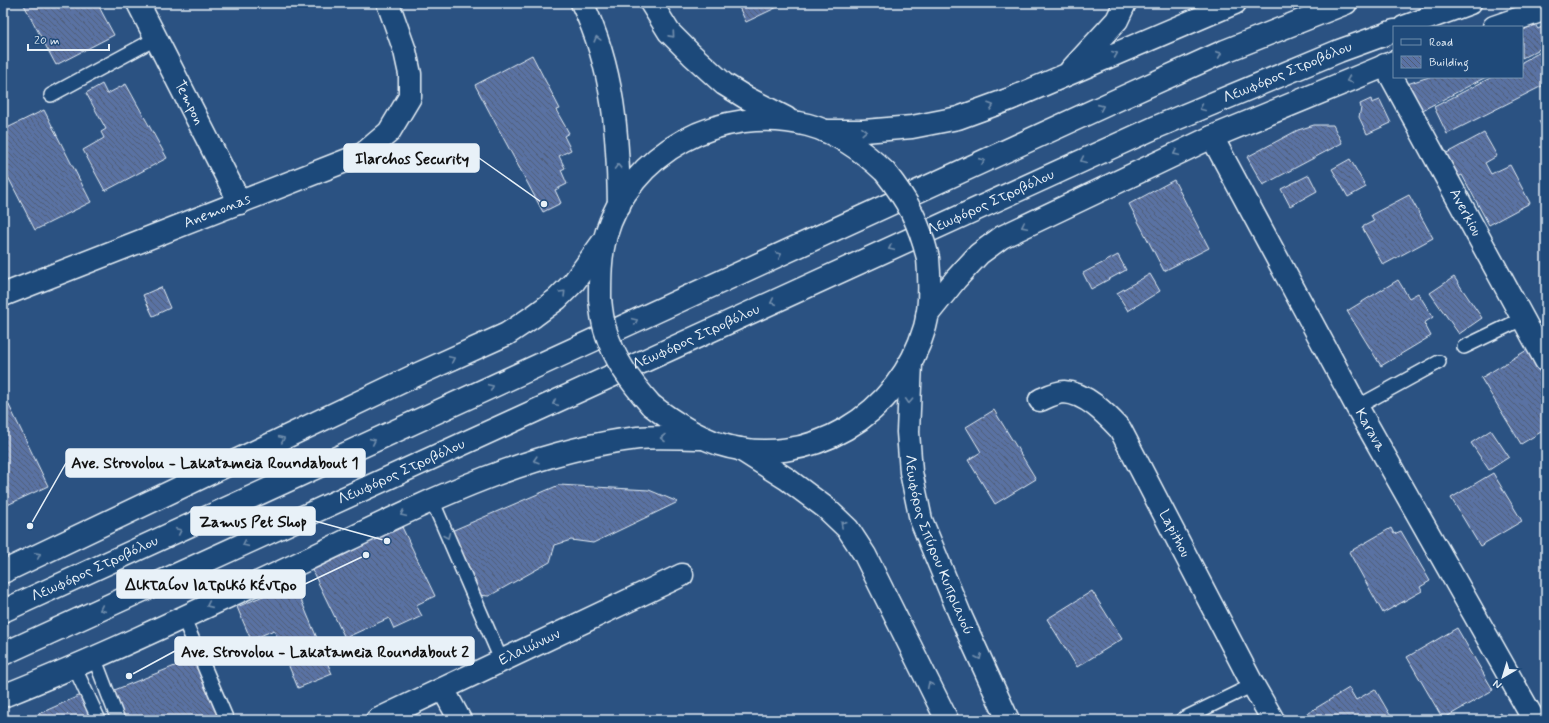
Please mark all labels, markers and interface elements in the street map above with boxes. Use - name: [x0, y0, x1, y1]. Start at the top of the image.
- scale bar: [28, 26, 109, 52]
- legend: [1393, 26, 1523, 78]
- one-way arrow: [668, 30, 675, 38]
- text: 20 m: [34, 33, 60, 49]
- text: Road: [1429, 35, 1453, 51]
- one-way arrow: [593, 36, 602, 43]
- street label: Λεωφόρος Στροβόλου: [1220, 37, 1355, 108]
- one-way arrow: [1112, 51, 1119, 59]
- one-way arrow: [1215, 51, 1223, 59]
- text: Building: [1429, 55, 1469, 72]
- one-way arrow: [1345, 75, 1353, 83]
- street label: Tempon: [169, 77, 209, 128]
- one-way arrow: [987, 102, 994, 111]
- one-way arrow: [1199, 103, 1207, 111]
- one-way arrow: [1096, 104, 1104, 112]
- one-way arrow: [861, 126, 867, 135]
- callout: Ilarchos Security: [344, 144, 479, 172]
- one-way arrow: [1173, 148, 1181, 156]
- text: Ilarchos Security: [355, 149, 469, 170]
- one-way arrow: [1080, 155, 1087, 163]
- one-way arrow: [978, 158, 986, 166]
- one-way arrow: [614, 164, 622, 170]
- street label: Λεωφόρος Στροβόλου: [924, 165, 1058, 240]
- street label: Averkiou: [1444, 185, 1486, 240]
- street label: Anemonas: [181, 189, 254, 233]
- one-way arrow: [1021, 221, 1028, 229]
- one-way arrow: [888, 243, 895, 251]
- one-way arrow: [774, 252, 782, 260]
- one-way arrow: [558, 290, 566, 298]
- one-way arrow: [769, 297, 777, 305]
- street label: Λεωφόρος Στροβόλου: [629, 299, 763, 375]
- one-way arrow: [631, 318, 638, 326]
- one-way arrow: [447, 356, 455, 364]
- one-way arrow: [487, 384, 495, 392]
- one-way arrow: [551, 398, 558, 406]
- one-way arrow: [905, 398, 914, 404]
- street label: Karava: [1350, 405, 1391, 456]
- street label: Λεωφόρος Στροβόλου: [334, 434, 469, 510]
- one-way arrow: [660, 434, 666, 442]
- one-way arrow: [278, 436, 285, 444]
- one-way arrow: [369, 438, 376, 446]
- callout: Ave. Strovolou - Lakatameia Roundabout 1: [66, 449, 365, 477]
- text: Ave. Strovolou - Lakatameia Roundabout 1: [71, 453, 359, 474]
- street label: Λεωφόρος Σπύρου Κυπριανού: [900, 454, 978, 638]
- one-way arrow: [533, 455, 540, 464]
- street label: Lapithou: [1154, 506, 1195, 561]
- callout: Zamus Pet Shop: [191, 507, 315, 535]
- one-way arrow: [399, 509, 407, 517]
- text: Zamus Pet Shop: [199, 512, 307, 533]
- one-way arrow: [840, 521, 848, 528]
- one-way arrow: [175, 527, 182, 535]
- street label: Λεωφόρος Στροβόλου: [28, 531, 162, 607]
- one-way arrow: [442, 532, 450, 540]
- one-way arrow: [242, 539, 250, 547]
- one-way arrow: [34, 552, 41, 560]
- callout: Δικταίον Ιατρικό κέντρο: [117, 570, 305, 598]
- text: Δικταίον Ιατρικό κέντρο: [124, 574, 297, 596]
- one-way arrow: [206, 600, 213, 608]
- one-way arrow: [98, 604, 106, 612]
- street label: Ελαιώνων: [496, 624, 564, 671]
- callout: Ave. Strovolou - Lakatameia Roundabout 2: [175, 637, 474, 665]
- text: Ave. Strovolou - Lakatameia Roundabout 2: [181, 642, 469, 663]
- one-way arrow: [974, 653, 982, 661]
- north arrow: [1483, 657, 1523, 697]
- text: N: [1490, 676, 1505, 692]
- one-way arrow: [927, 682, 935, 689]

